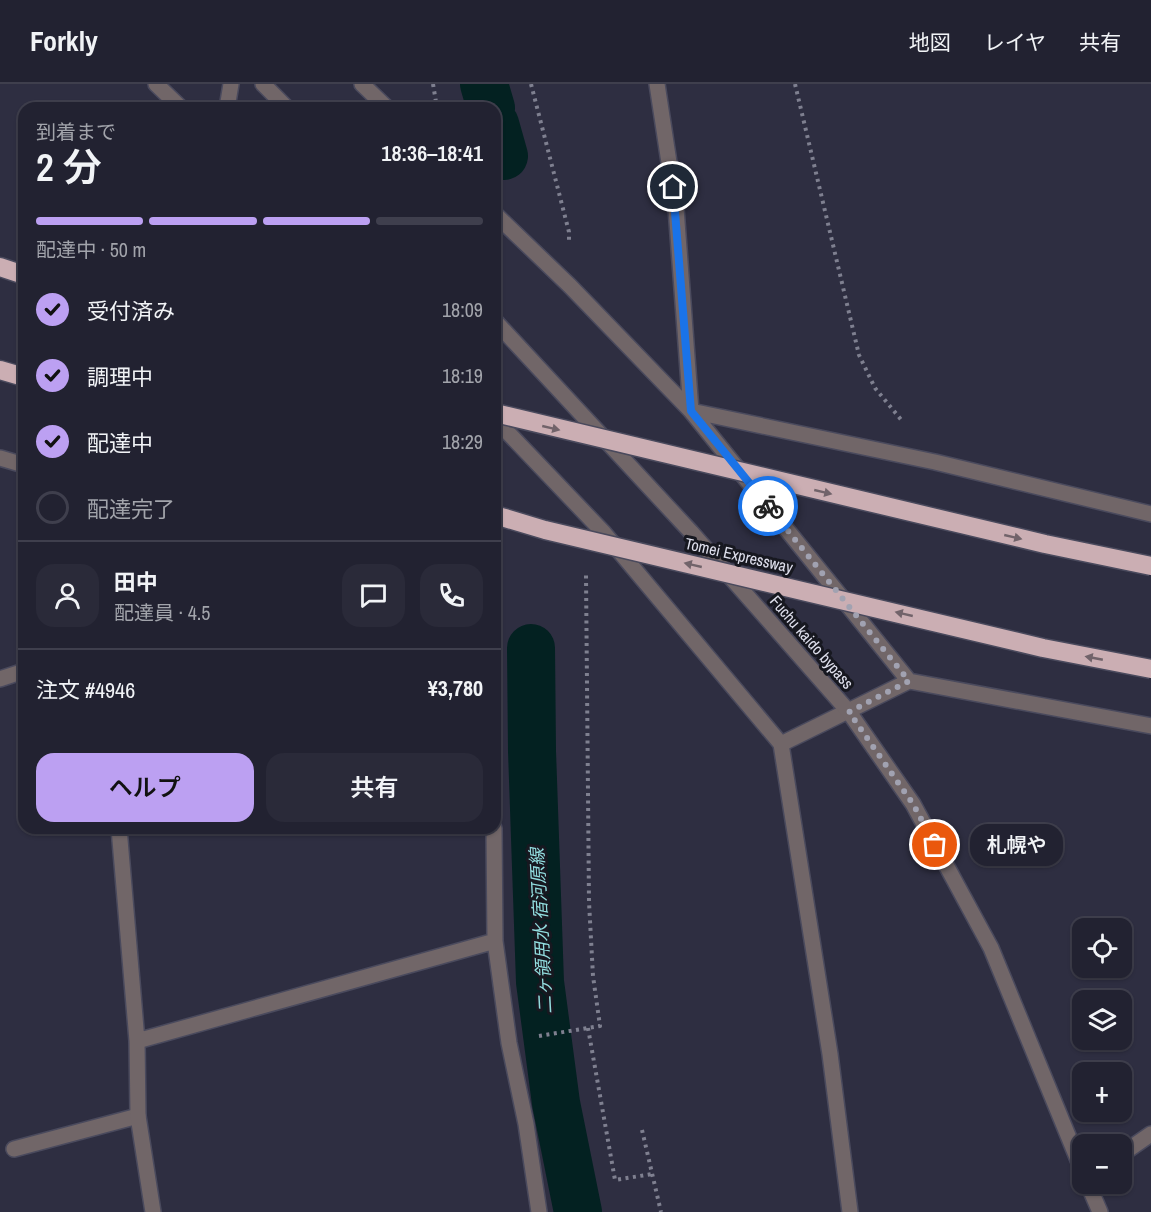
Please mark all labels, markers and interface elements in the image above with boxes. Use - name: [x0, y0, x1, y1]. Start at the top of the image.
- text: Forkly: [30, 22, 98, 60]
- text: 地図: [909, 28, 951, 57]
- text: レイヤ: [984, 28, 1046, 57]
- text: 共有: [1079, 28, 1121, 57]
- text: 到着まで: [36, 118, 116, 145]
- text: 18:36–18:41: [381, 138, 483, 168]
- text: 2 分: [36, 141, 102, 193]
- pin: [647, 161, 698, 212]
- icon: home: [656, 170, 689, 203]
- text: 配達中 · 50 m: [36, 236, 146, 263]
- icon: check: [36, 293, 69, 326]
- text: 受付済み: [87, 296, 175, 326]
- text: 18:09: [442, 296, 483, 323]
- icon: check: [36, 359, 69, 392]
- text: 調理中: [87, 362, 153, 392]
- text: 18:19: [442, 362, 483, 389]
- one-way arrow: [542, 424, 561, 433]
- icon: check: [36, 425, 69, 458]
- text: 配達中: [87, 428, 153, 458]
- text: 18:29: [442, 428, 483, 455]
- courier: [738, 476, 798, 536]
- one-way arrow: [814, 488, 833, 497]
- icon: bike: [752, 490, 785, 523]
- text: 配達完了: [87, 494, 175, 524]
- street label: Tomei Expressway: [683, 532, 796, 578]
- one-way arrow: [1004, 532, 1022, 542]
- one-way arrow: [684, 559, 703, 569]
- button: person: [36, 564, 99, 627]
- button: chat: [342, 564, 405, 627]
- button: phone: [420, 564, 483, 627]
- text: 田中: [114, 567, 158, 597]
- street label: Fuchu kaido bypass: [765, 590, 859, 694]
- text: 配達員 · 4.5: [114, 599, 210, 626]
- one-way arrow: [894, 609, 913, 619]
- one-way arrow: [1084, 653, 1103, 662]
- text: ¥3,780: [428, 673, 483, 703]
- text: 注文 #4946: [36, 675, 135, 705]
- button: ヘルプ: [36, 753, 254, 822]
- button: 共有: [266, 753, 483, 822]
- pin: [909, 819, 960, 870]
- callout: 札幌や: [971, 824, 1064, 866]
- icon: bag: [918, 828, 951, 861]
- text: 札幌や: [987, 831, 1047, 858]
- water label: 二ヶ領用水 宿河原線: [524, 845, 558, 1015]
- map controls: [1072, 918, 1132, 1194]
- button: locate: [1072, 918, 1132, 978]
- button: layers: [1072, 990, 1132, 1050]
- button: +: [1072, 1062, 1132, 1122]
- button: −: [1072, 1134, 1132, 1194]

